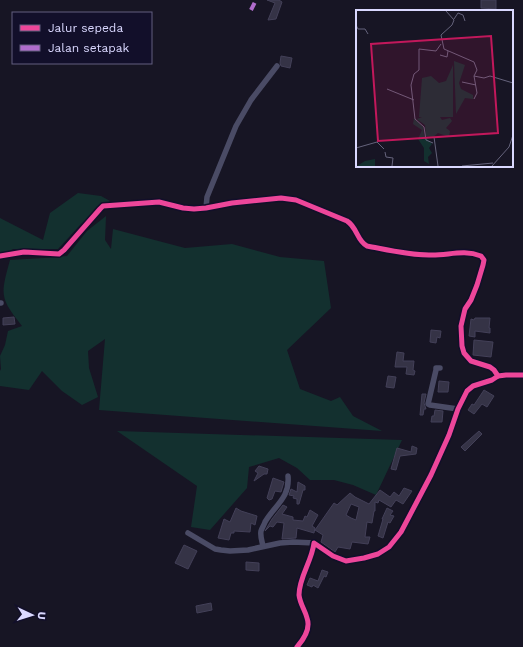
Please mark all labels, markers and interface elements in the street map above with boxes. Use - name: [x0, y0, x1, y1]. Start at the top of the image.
- inset map: [356, 10, 513, 167]
- legend: [12, 12, 152, 64]
- text: Jalur sepeda: [48, 21, 123, 35]
- text: Jalan setapak: [48, 41, 130, 55]
- north arrow: [12, 595, 52, 635]
- text: U: [35, 611, 48, 620]

